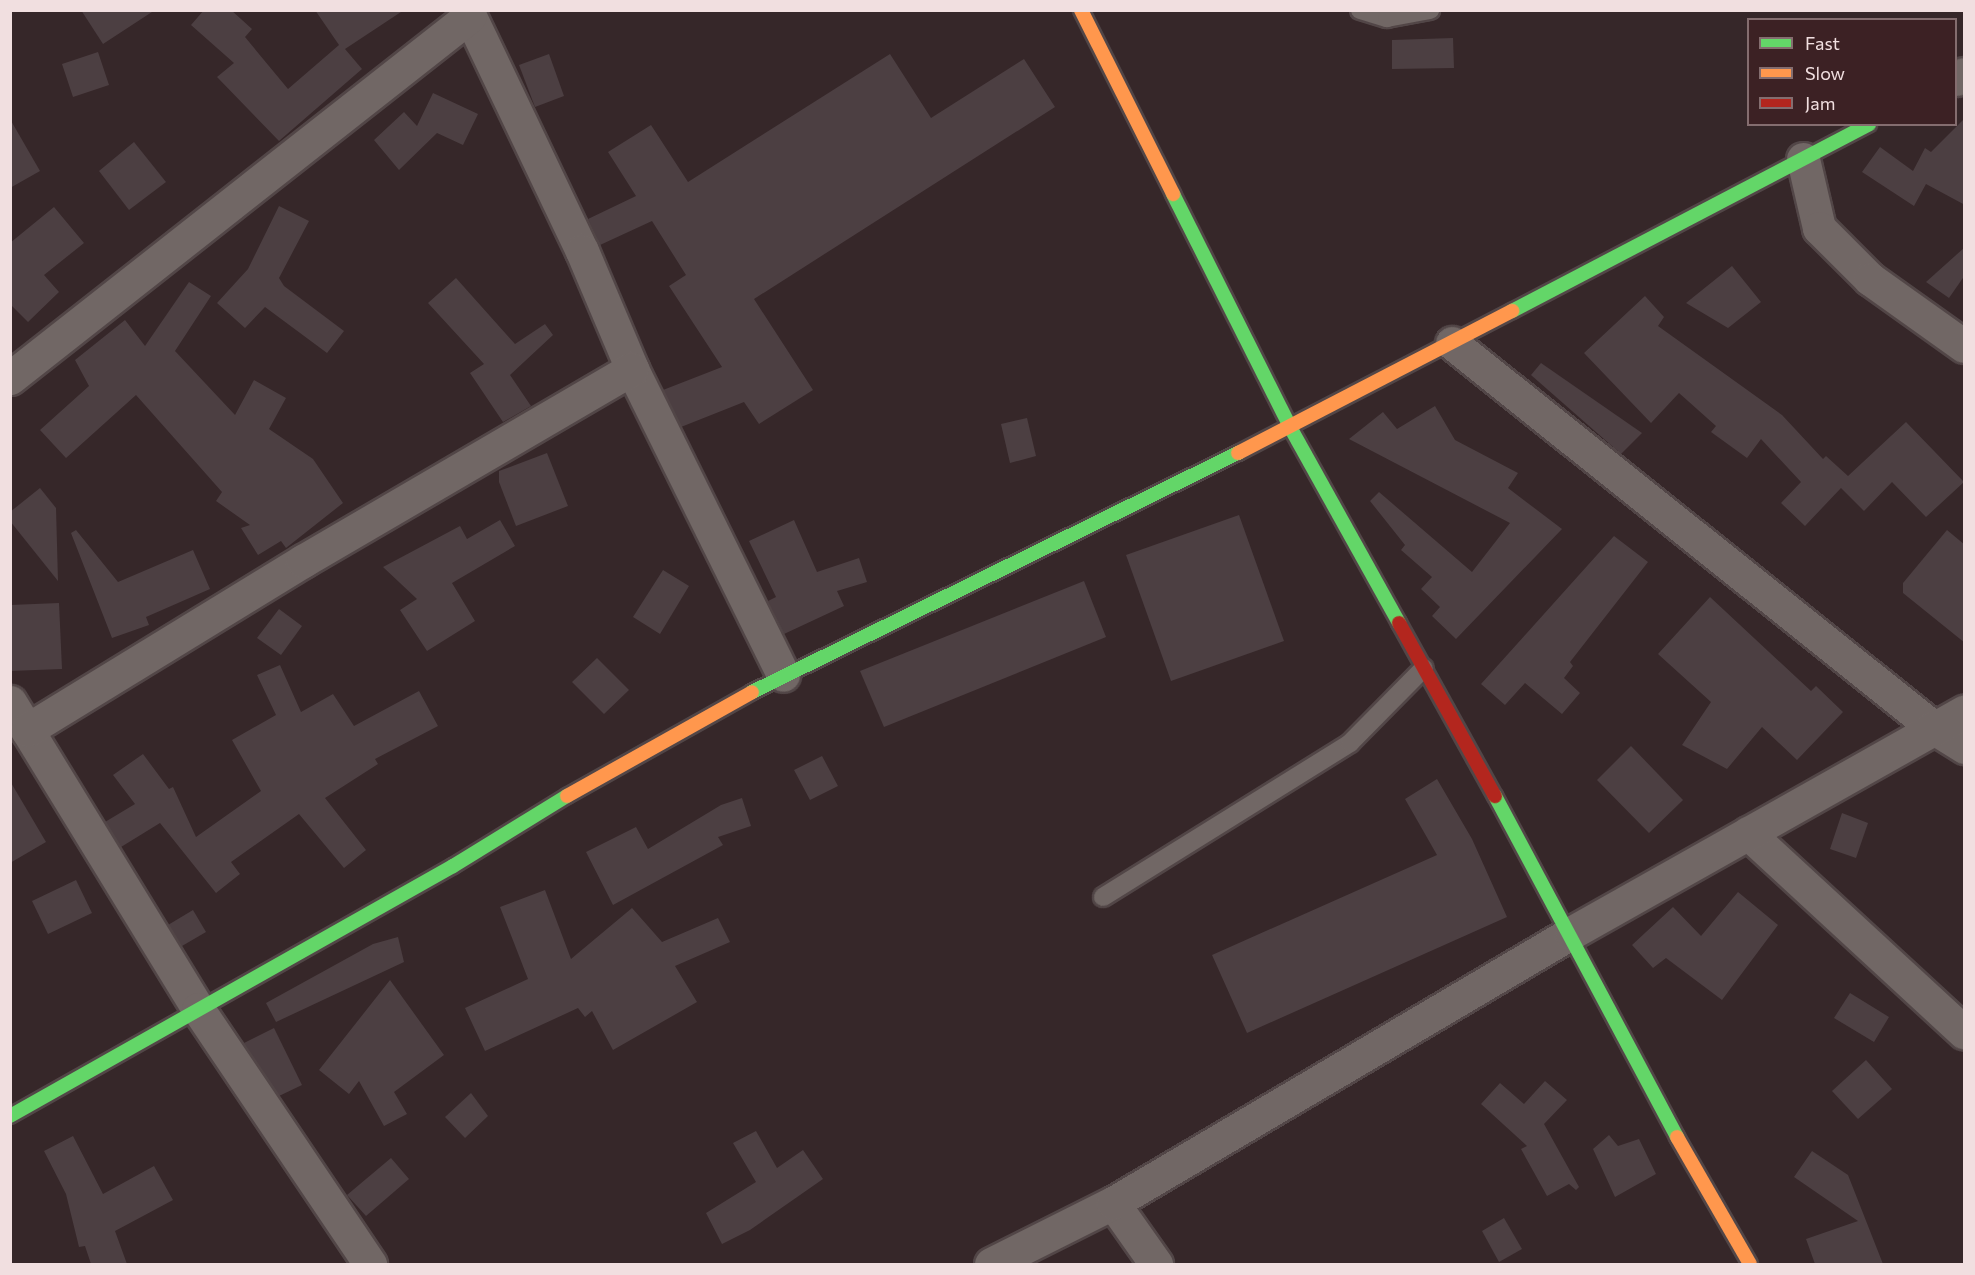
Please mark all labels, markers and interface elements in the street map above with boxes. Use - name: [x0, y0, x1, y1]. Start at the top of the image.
- legend: [1747, 18, 1957, 126]
- text: Fast: [1805, 32, 1840, 54]
- text: Slow: [1805, 62, 1845, 84]
- text: Jam: [1805, 92, 1835, 114]

